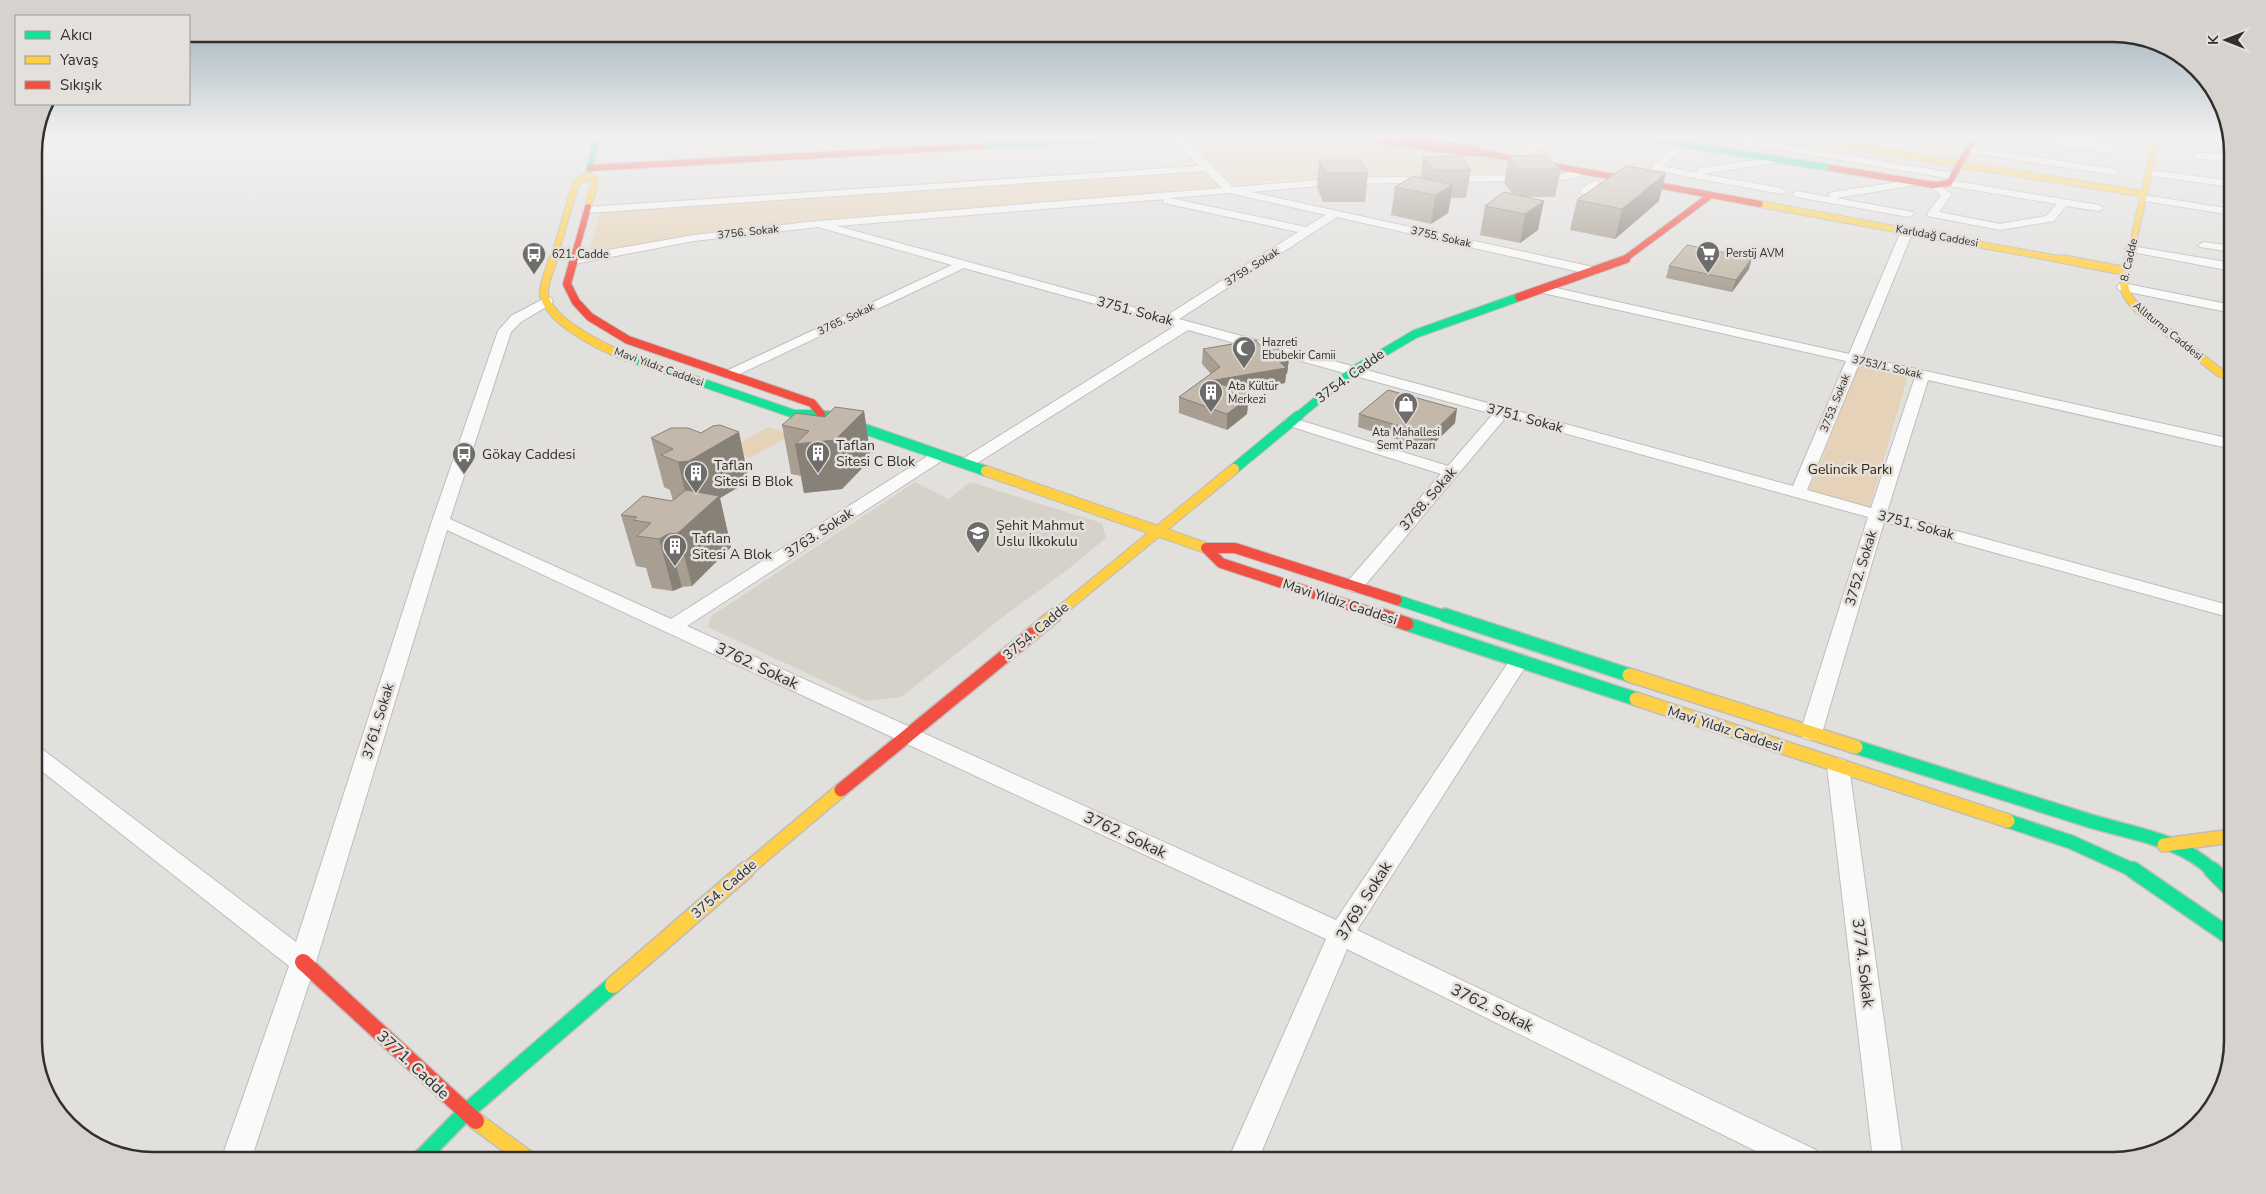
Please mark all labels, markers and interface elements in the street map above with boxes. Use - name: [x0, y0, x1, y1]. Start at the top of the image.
- legend: [15, 15, 190, 105]
- north arrow: [2201, 15, 2251, 65]
- text: Akıcı: [60, 25, 92, 45]
- text: K: [2204, 35, 2223, 45]
- text: Yavaş: [59, 50, 98, 70]
- text: Sıkışık: [60, 75, 102, 95]
- street label: 3756. Sokak: [717, 221, 780, 243]
- street label: Karlıdağ Caddesi: [1895, 221, 1979, 251]
- street label: 3755. Sokak: [1409, 223, 1473, 251]
- street label: 8. Cadde: [2117, 237, 2141, 283]
- supermarket icon: Perstij AVM: [1695, 240, 1721, 274]
- bus stop icon: 621. Cadde: [521, 241, 547, 275]
- street label: 3759. Sokak: [1222, 244, 1282, 290]
- place label: Perstij AVM: [1726, 246, 1784, 261]
- place label: 621. Cadde: [552, 247, 609, 262]
- street label: 3751. Sokak: [1095, 292, 1176, 331]
- street label: Allıturna Caddesi: [2130, 298, 2206, 364]
- street label: 3765. Sokak: [815, 299, 877, 339]
- mosque icon: Hazreti Ebubekir Camii: [1231, 335, 1257, 369]
- place label: Hazreti Ebubekir Camii: [1262, 335, 1336, 363]
- street label: Mavi Yıldız Caddesi: [612, 344, 706, 390]
- street label: 3754. Cadde: [1312, 345, 1388, 407]
- street label: 3753/1. Sokak: [1851, 352, 1924, 382]
- street label: 3753. Sokak: [1817, 371, 1854, 434]
- building icon: Ata Kültür Merkezi: [1198, 379, 1224, 413]
- place label: Ata Kültür Merkezi: [1228, 379, 1279, 407]
- shop icon: Ata Mahallesi Semt Pazarı: [1393, 391, 1419, 425]
- street label: 3751. Sokak: [1485, 399, 1566, 438]
- place label: Ata Mahallesi Semt Pazarı: [1372, 425, 1440, 453]
- place label: Taflan Sitesi C Blok: [836, 436, 916, 471]
- building icon: Taflan Sitesi C Blok: [805, 440, 831, 474]
- bus stop icon: Gökay Caddesi: [451, 441, 477, 475]
- place label: Gökay Caddesi: [482, 445, 575, 464]
- place label: Taflan Sitesi B Blok: [714, 456, 794, 491]
- building icon: Taflan Sitesi B Blok: [683, 460, 709, 494]
- park label: Gelincik Parkı: [1808, 460, 1892, 479]
- street label: 3768. Sokak: [1395, 463, 1461, 535]
- street label: 3763. Sokak: [781, 503, 858, 562]
- street label: 3751. Sokak: [1876, 506, 1957, 545]
- place label: Şehit Mahmut Uslu İlkokulu: [996, 516, 1084, 551]
- school or university icon: Şehit Mahmut Uslu İlkokulu: [965, 520, 991, 554]
- street label: 3752. Sokak: [1840, 527, 1882, 608]
- place label: Taflan Sitesi A Blok: [692, 529, 773, 564]
- building icon: Taflan Sitesi A Blok: [662, 533, 688, 567]
- street label: Mavi Yıldız Caddesi: [1280, 574, 1400, 630]
- street label: 3754. Cadde: [999, 598, 1073, 664]
- street label: 3762. Sokak: [712, 637, 803, 695]
- street label: 3761. Sokak: [357, 680, 399, 761]
- street label: Mavi Yıldız Caddesi: [1665, 701, 1785, 757]
- street label: 3762. Sokak: [1080, 806, 1171, 864]
- street label: 3754. Cadde: [687, 855, 761, 923]
- street label: 3769. Sokak: [1331, 856, 1398, 945]
- street label: 3774. Sokak: [1847, 917, 1879, 1010]
- street label: 3762. Sokak: [1447, 979, 1538, 1038]
- street label: 3771. Cadde: [372, 1025, 454, 1105]

